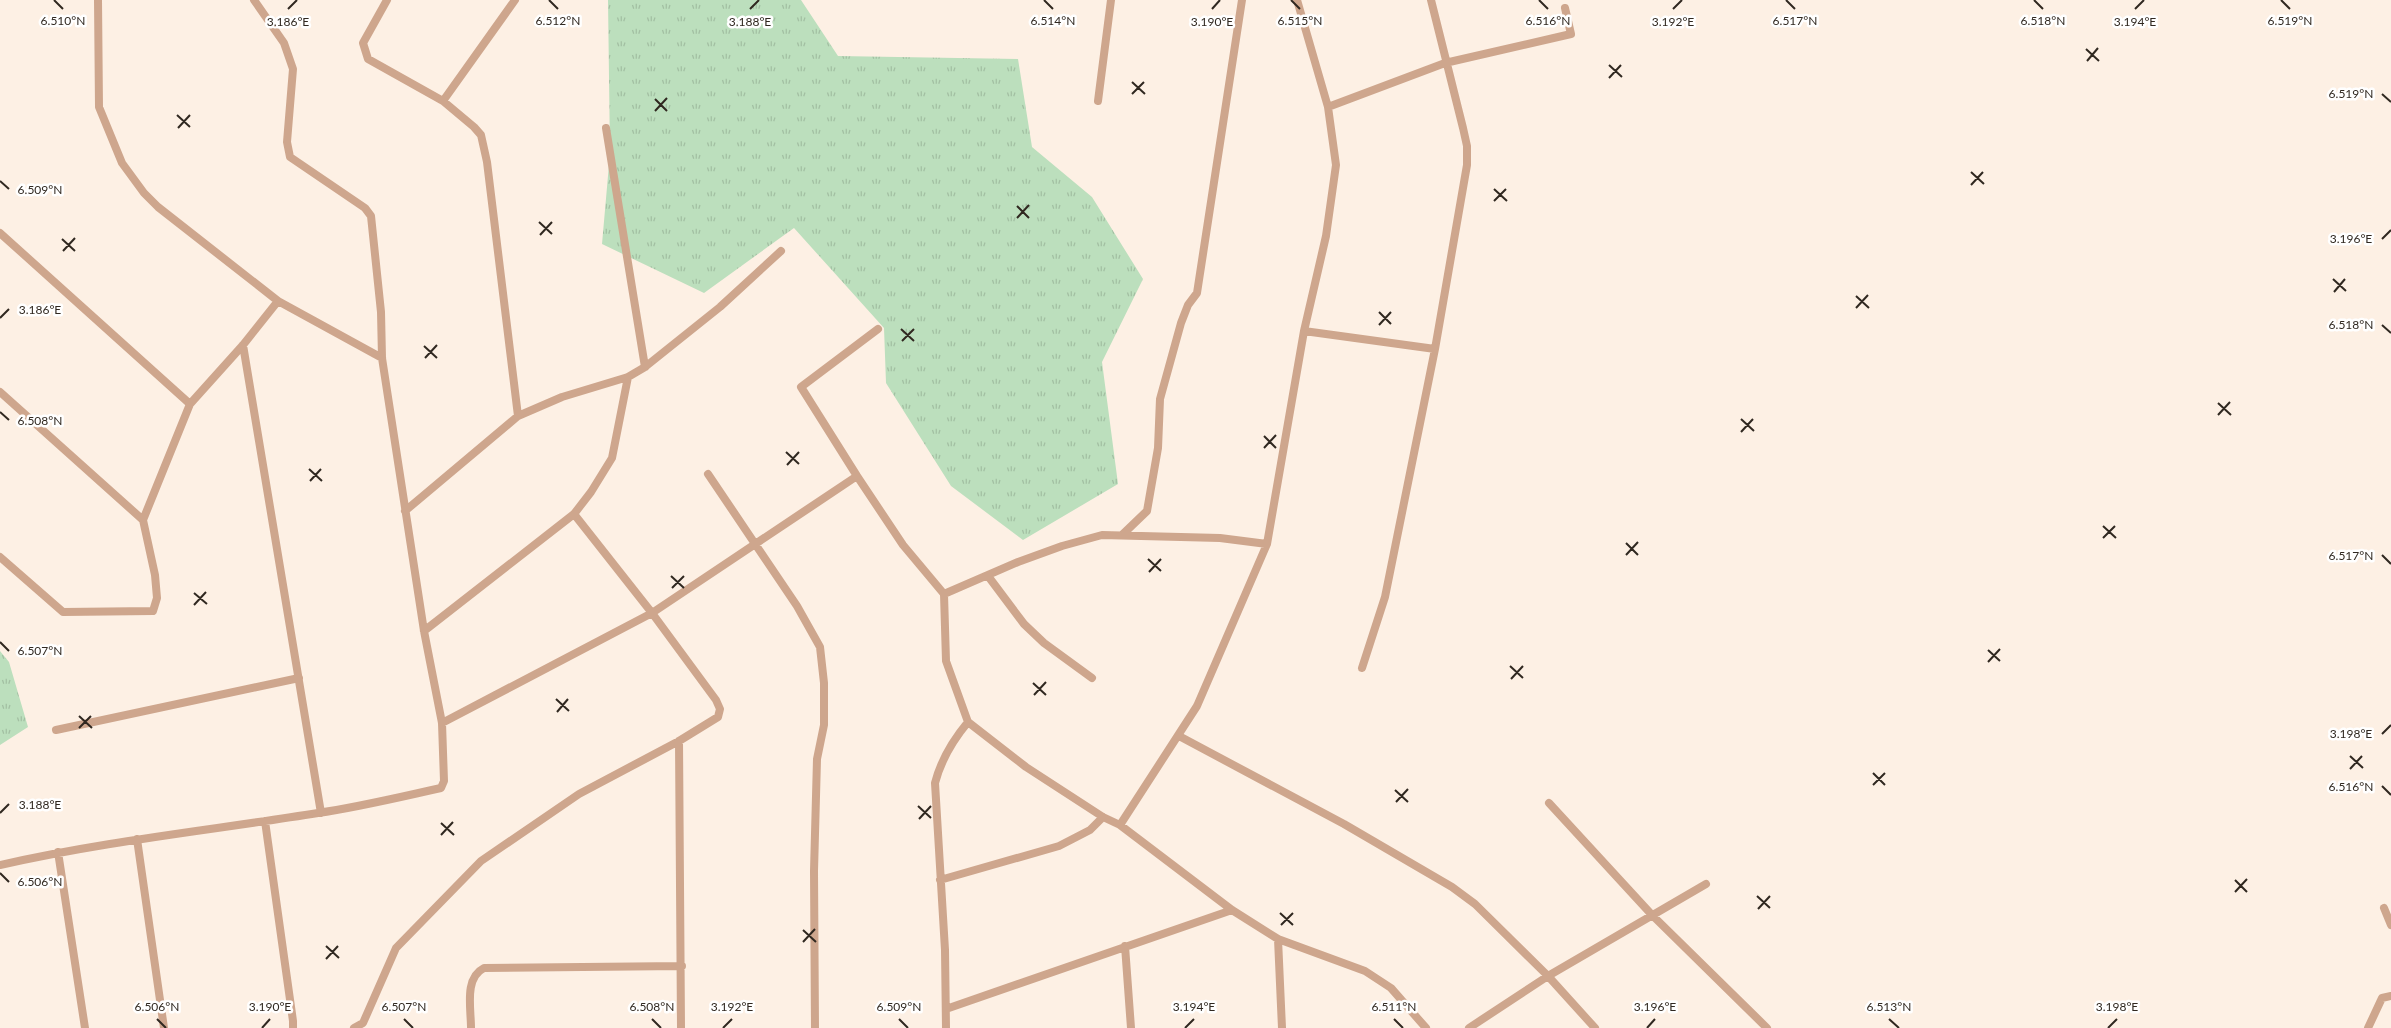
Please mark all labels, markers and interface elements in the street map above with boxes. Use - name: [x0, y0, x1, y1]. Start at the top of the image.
- text: 6.510°N: [41, 13, 85, 28]
- text: 6.512°N: [536, 13, 580, 28]
- text: 6.514°N: [1031, 13, 1075, 28]
- text: 6.515°N: [1278, 13, 1322, 28]
- text: 6.516°N: [1526, 13, 1570, 28]
- text: 6.517°N: [1773, 13, 1817, 28]
- text: 6.518°N: [2021, 13, 2065, 28]
- text: 6.519°N: [2268, 13, 2312, 28]
- text: 3.186°E: [267, 14, 309, 29]
- text: 3.188°E: [729, 14, 771, 29]
- text: 3.190°E: [1191, 14, 1233, 29]
- text: 3.192°E: [1652, 14, 1694, 29]
- text: 3.194°E: [2114, 14, 2156, 29]
- text: 6.519°N: [2329, 86, 2373, 101]
- text: 6.509°N: [18, 182, 62, 197]
- text: 3.196°E: [2330, 231, 2372, 246]
- text: 3.186°E: [19, 302, 61, 317]
- text: 6.518°N: [2329, 317, 2373, 332]
- text: 6.508°N: [18, 413, 62, 428]
- text: 6.517°N: [2329, 548, 2373, 563]
- text: 6.507°N: [18, 643, 62, 658]
- text: 3.198°E: [2330, 726, 2372, 741]
- text: 6.516°N: [2329, 779, 2373, 794]
- text: 3.188°E: [19, 797, 61, 812]
- text: 6.506°N: [18, 874, 62, 889]
- text: 6.506°N: [135, 999, 179, 1014]
- text: 3.190°E: [249, 999, 291, 1014]
- text: 6.507°N: [382, 999, 426, 1014]
- text: 6.508°N: [630, 999, 674, 1014]
- text: 3.192°E: [711, 999, 753, 1014]
- text: 6.509°N: [877, 999, 921, 1014]
- text: 3.194°E: [1173, 999, 1215, 1014]
- text: 6.511°N: [1372, 999, 1416, 1014]
- text: 3.196°E: [1634, 999, 1676, 1014]
- text: 6.513°N: [1867, 999, 1911, 1014]
- text: 3.198°E: [2096, 999, 2138, 1014]

